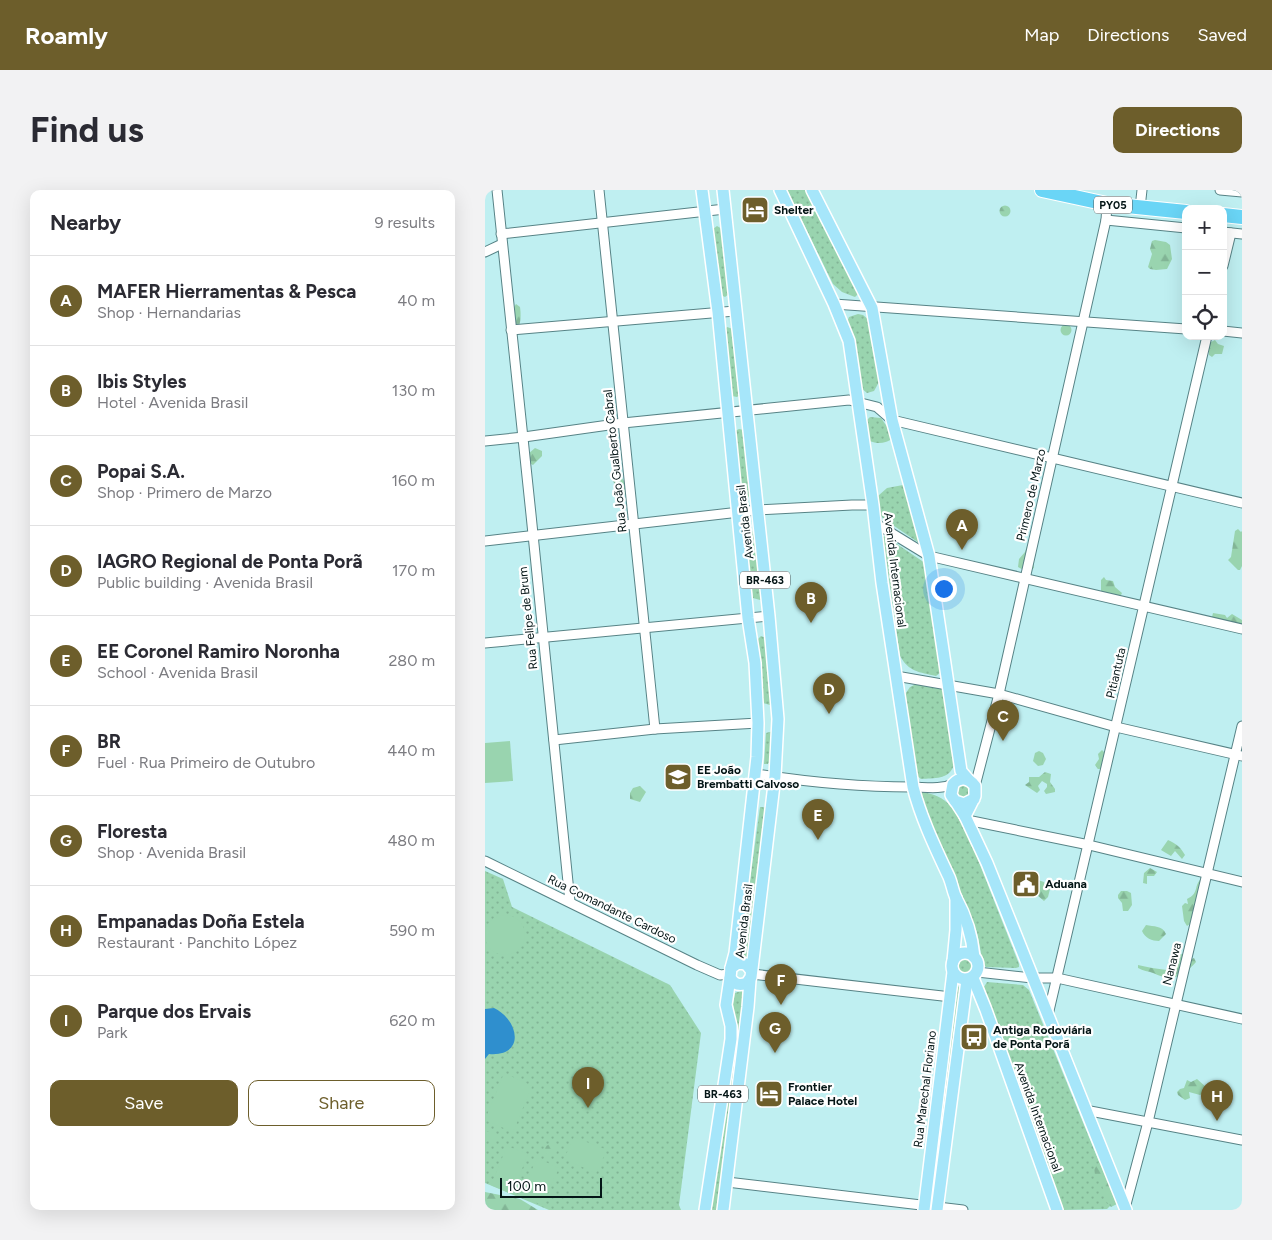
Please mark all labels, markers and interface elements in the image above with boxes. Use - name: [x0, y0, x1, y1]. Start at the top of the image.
- text: Roamly: [25, 21, 108, 50]
- text: Map: [1024, 24, 1059, 46]
- text: Directions: [1087, 24, 1169, 46]
- text: Saved: [1197, 24, 1247, 46]
- button: Directions: [1113, 107, 1242, 153]
- text: Find us: [30, 109, 144, 151]
- hotel icon: Shelter: [740, 195, 770, 225]
- road number: PY05: [1094, 196, 1132, 214]
- place label: Shelter: [774, 203, 814, 217]
- map controls: [1182, 205, 1227, 340]
- button: +: [1182, 205, 1227, 250]
- text: Nearby: [50, 210, 121, 235]
- text: 9 results: [374, 213, 435, 232]
- button: −: [1182, 250, 1227, 295]
- text: MAFER Hierramentas & Pesca: [97, 280, 356, 303]
- text: A: [60, 291, 72, 310]
- text: 40 m: [397, 291, 435, 310]
- button: locate: [1182, 295, 1227, 340]
- text: Shop · Hernandarias: [97, 303, 241, 322]
- text: Ibis Styles: [97, 370, 186, 393]
- text: B: [61, 381, 71, 400]
- text: 130 m: [392, 381, 435, 400]
- street label: Rua João Gualberto Cabral: [601, 389, 629, 533]
- text: Hotel · Avenida Brasil: [97, 393, 248, 412]
- street label: Primero de Marzo: [1014, 447, 1048, 542]
- text: Popai S.A.: [97, 460, 185, 483]
- text: C: [60, 471, 72, 490]
- text: 160 m: [392, 471, 435, 490]
- text: Shop · Primero de Marzo: [97, 483, 272, 502]
- street label: Avenida Brasil: [733, 484, 757, 560]
- pin: A: [946, 509, 978, 550]
- street label: Avenida Internacional: [881, 512, 909, 628]
- text: IAGRO Regional de Ponta Porã: [97, 550, 363, 573]
- text: D: [60, 561, 72, 580]
- text: 170 m: [392, 561, 435, 580]
- street label: Rua Felipe de Brum: [516, 566, 540, 670]
- road number: BR-463: [740, 572, 790, 588]
- text: Public building · Avenida Brasil: [97, 573, 313, 592]
- your location: [931, 576, 957, 602]
- pin: B: [795, 582, 827, 623]
- text: EE Coronel Ramiro Noronha: [97, 640, 340, 663]
- street label: Pitiantuta: [1103, 646, 1129, 700]
- text: E: [61, 651, 71, 670]
- text: 280 m: [388, 651, 435, 670]
- text: School · Avenida Brasil: [97, 663, 258, 682]
- pin: D: [813, 673, 845, 714]
- pin: C: [987, 700, 1019, 741]
- text: BR: [97, 730, 121, 753]
- text: F: [62, 741, 70, 760]
- text: 440 m: [387, 741, 435, 760]
- text: Fuel · Rua Primeiro de Outubro: [97, 753, 315, 772]
- school or university icon: EE João Brembatti Calvoso: [663, 762, 693, 792]
- place label: EE João Brembatti Calvoso: [697, 763, 799, 791]
- pin: E: [802, 799, 834, 840]
- text: Floresta: [97, 820, 167, 843]
- text: G: [60, 831, 72, 850]
- text: 480 m: [387, 831, 435, 850]
- text: Shop · Avenida Brasil: [97, 843, 246, 862]
- public building icon: Aduana: [1011, 869, 1041, 899]
- street label: Rua Comandante Cardoso: [545, 872, 679, 946]
- place label: Aduana: [1045, 877, 1087, 891]
- street label: Avenida Brasil: [732, 883, 756, 959]
- text: Empanadas Doña Estela: [97, 910, 305, 933]
- text: H: [60, 921, 72, 940]
- text: 590 m: [389, 921, 435, 940]
- text: Restaurant · Panchito López: [97, 933, 297, 952]
- street label: Nanawa: [1160, 941, 1184, 987]
- pin: F: [765, 964, 797, 1005]
- text: Parque dos Ervais: [97, 1000, 251, 1023]
- text: I: [64, 1011, 68, 1030]
- text: 620 m: [389, 1011, 435, 1030]
- pin: G: [759, 1012, 791, 1053]
- bus stop icon: Antiga Rodoviária de Ponta Porã: [959, 1022, 989, 1052]
- text: Park: [97, 1023, 127, 1042]
- place label: Antiga Rodoviária de Ponta Porã: [993, 1023, 1092, 1051]
- street label: Rua Marechal Floriano: [911, 1030, 939, 1148]
- street label: Avenida Internacional: [1012, 1060, 1064, 1174]
- pin: I: [572, 1067, 604, 1108]
- hotel icon: Frontier Palace Hotel: [754, 1079, 784, 1109]
- button: Save: [50, 1080, 238, 1126]
- button: Share: [248, 1080, 435, 1126]
- place label: Frontier Palace Hotel: [788, 1080, 857, 1108]
- pin: H: [1201, 1080, 1233, 1121]
- road number: BR-463: [698, 1086, 748, 1102]
- scale bar: [500, 1175, 603, 1198]
- text: 100 m: [507, 1178, 546, 1195]

